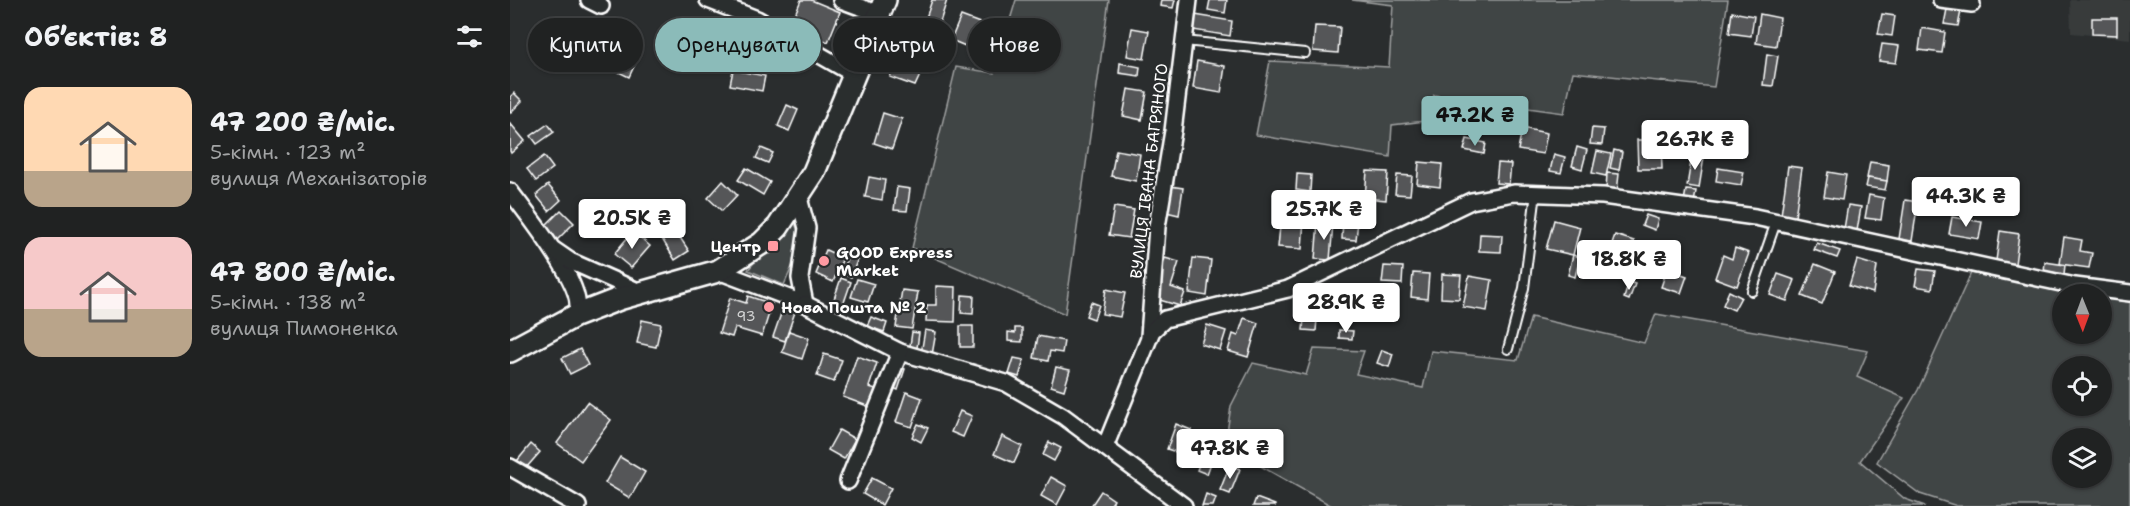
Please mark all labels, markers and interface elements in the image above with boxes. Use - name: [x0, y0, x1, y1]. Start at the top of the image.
- chip: Купити: [528, 18, 643, 72]
- chip: Орендувати: [655, 18, 821, 72]
- chip: Фільтри: [833, 18, 956, 72]
- chip: Нове: [968, 18, 1061, 72]
- text: Об’єктів: 8: [24, 19, 167, 54]
- icon: filters: [453, 20, 486, 53]
- street label: ВУЛИЦЯ ІВАНА БАГРЯНОГО: [1125, 62, 1173, 280]
- pin: 47.2K ₴: [1420, 96, 1530, 147]
- text: 47.2K ₴: [1435, 102, 1515, 128]
- text: 47 200 ₴/міс.: [210, 104, 395, 139]
- icon: home: [72, 111, 144, 183]
- pin: 26.7K ₴: [1640, 120, 1750, 171]
- text: 26.7K ₴: [1656, 126, 1734, 152]
- text: 5-кімн. · 123 m²: [210, 139, 365, 165]
- text: вулиця Механізаторів: [210, 165, 427, 191]
- pin: 44.3K ₴: [1911, 177, 2021, 228]
- text: 44.3K ₴: [1926, 183, 2006, 209]
- pin: 25.7K ₴: [1269, 190, 1379, 241]
- text: 25.7K ₴: [1285, 196, 1363, 222]
- pin: 20.5K ₴: [577, 199, 687, 250]
- text: 20.5K ₴: [593, 205, 671, 231]
- place label: Центр: [710, 236, 761, 257]
- marker: Центр: [766, 239, 780, 253]
- pin: 18.8K ₴: [1574, 240, 1684, 291]
- place label: GOOD Express Market: [836, 242, 953, 281]
- text: 18.8K ₴: [1591, 246, 1667, 272]
- text: 47 800 ₴/міс.: [210, 254, 396, 289]
- marker: GOOD Express Market: [817, 254, 831, 268]
- icon: home: [72, 261, 144, 333]
- pin: 28.9K ₴: [1291, 283, 1401, 334]
- north arrow: [2052, 284, 2112, 344]
- map controls: [2052, 284, 2112, 488]
- text: 5-кімн. · 138 m²: [210, 289, 366, 315]
- text: 28.9K ₴: [1307, 289, 1385, 315]
- place label: Нова Пошта № 2: [781, 297, 927, 318]
- marker: Нова Пошта № 2: [762, 300, 776, 314]
- house number: 93: [737, 307, 755, 325]
- text: вулиця Пимоненка: [210, 315, 398, 341]
- button: locate: [2052, 356, 2112, 416]
- button: layers: [2052, 428, 2112, 488]
- pin: 47.8K ₴: [1175, 429, 1285, 480]
- text: 47.8K ₴: [1190, 435, 1270, 461]

